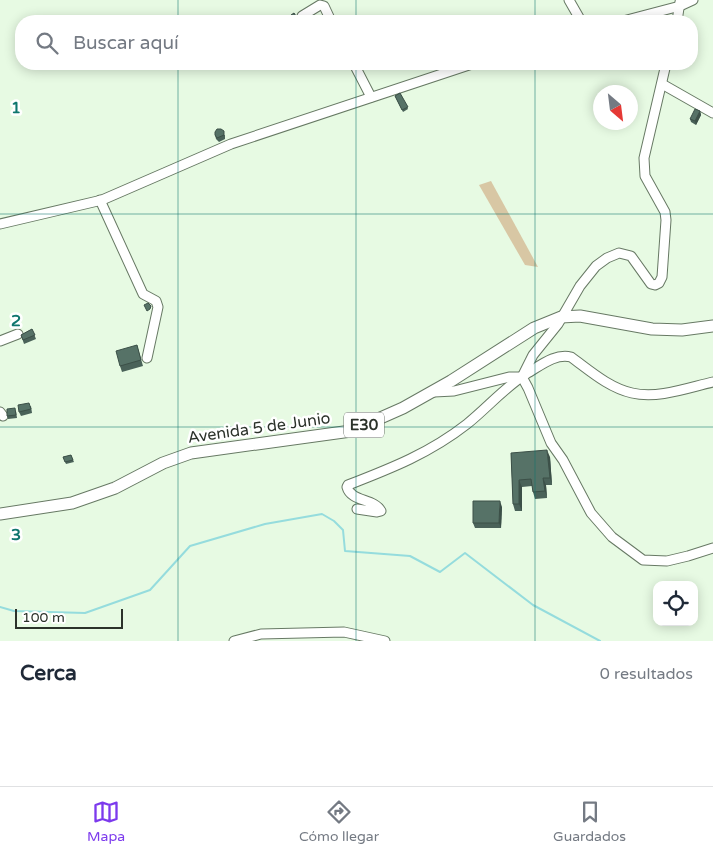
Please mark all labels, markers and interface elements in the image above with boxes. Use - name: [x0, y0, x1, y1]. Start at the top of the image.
- search box: [15, 15, 698, 70]
- icon: search: [33, 29, 61, 57]
- text: Buscar aquí: [73, 32, 179, 54]
- north arrow: [593, 85, 638, 130]
- text: 1: [11, 98, 21, 118]
- text: 2: [11, 311, 21, 331]
- street label: Avenida 5 de Junio: [186, 408, 332, 448]
- road number: E30: [344, 412, 384, 438]
- text: 3: [11, 525, 21, 545]
- map controls: [653, 581, 698, 626]
- button: locate: [653, 581, 698, 626]
- scale bar: [15, 606, 122, 629]
- text: 100 m: [22, 609, 65, 626]
- text: Cerca: [20, 661, 77, 686]
- text: 0 resultados: [600, 664, 693, 684]
- tab: Mapa: [87, 798, 125, 845]
- tab: Cómo llegar: [299, 798, 379, 845]
- tab: Guardados: [553, 798, 626, 845]

